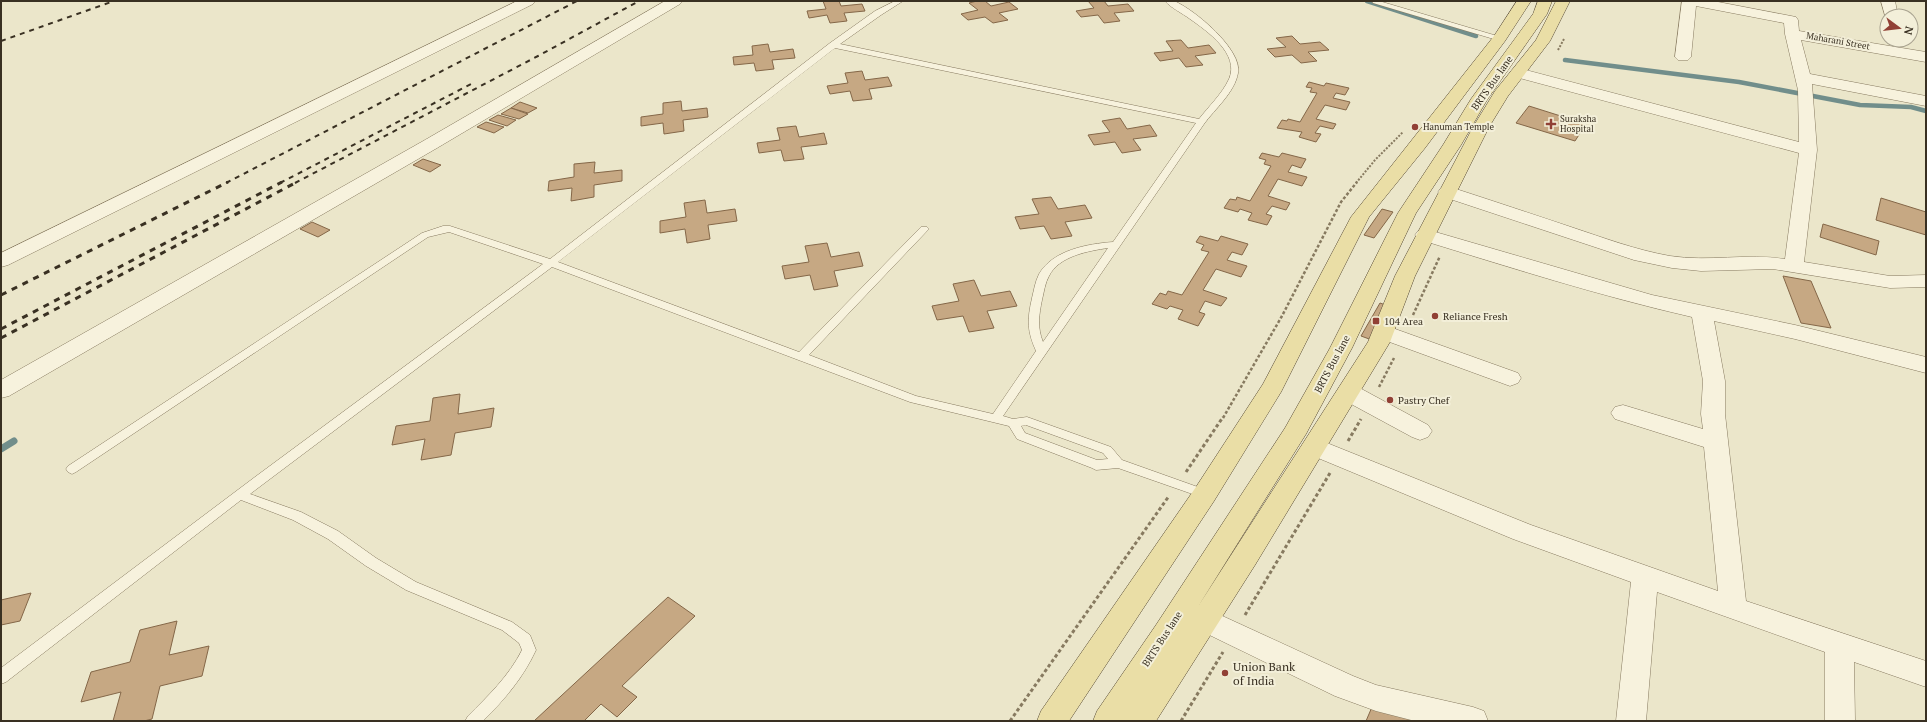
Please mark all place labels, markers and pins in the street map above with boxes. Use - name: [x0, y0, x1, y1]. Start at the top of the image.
- place label: Suraksha Hospital: [1560, 113, 1597, 135]
- marker: Suraksha Hospital: [1545, 118, 1557, 130]
- place label: Hanuman Temple: [1423, 121, 1495, 133]
- marker: Hanuman Temple: [1410, 122, 1420, 132]
- place label: Reliance Fresh: [1443, 310, 1508, 323]
- marker: Reliance Fresh: [1430, 311, 1440, 321]
- place label: 104 Area: [1384, 315, 1423, 328]
- marker: 104 Area: [1371, 316, 1381, 326]
- place label: Pastry Chef: [1398, 394, 1450, 407]
- marker: Pastry Chef: [1385, 395, 1395, 405]
- place label: Union Bank of India: [1233, 659, 1296, 688]
- marker: Union Bank of India: [1220, 668, 1230, 678]

